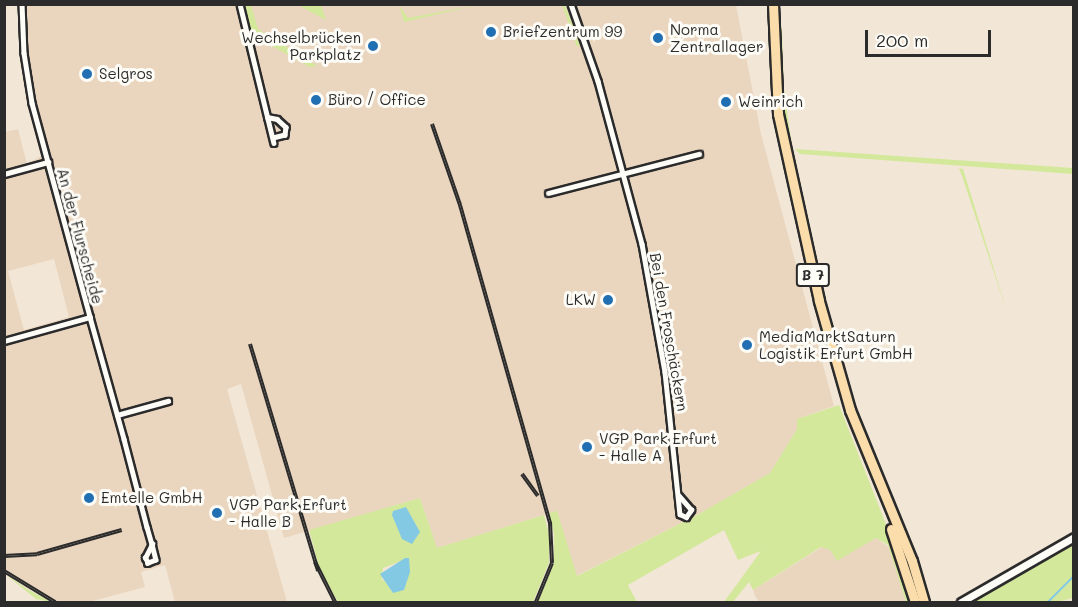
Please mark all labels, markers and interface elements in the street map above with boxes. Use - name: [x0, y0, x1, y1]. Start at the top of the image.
- scale bar: [868, 18, 994, 56]
- place label: Norma Zentrallager: [670, 20, 764, 55]
- place label: Briefzentrum 99: [503, 23, 622, 41]
- marker: Briefzentrum 99: [484, 25, 498, 39]
- place label: Wechselbrücken Parkplatz: [241, 28, 361, 63]
- text: 200 m: [876, 28, 928, 52]
- marker: Norma Zentrallager: [651, 31, 665, 45]
- marker: Wechselbrücken Parkplatz: [366, 39, 380, 53]
- place label: Selgros: [99, 65, 153, 83]
- marker: Selgros: [80, 67, 94, 81]
- place label: Büro / Office: [328, 91, 426, 109]
- marker: Büro / Office: [309, 93, 323, 107]
- place label: Weinrich: [738, 93, 803, 111]
- marker: Weinrich: [719, 95, 733, 109]
- street label: An der Flurscheide: [53, 166, 107, 306]
- street label: Bei den Froschäckern: [646, 251, 692, 413]
- road number: B 7: [795, 264, 831, 286]
- place label: LKW: [566, 291, 596, 309]
- marker: LKW: [601, 293, 615, 307]
- place label: MediaMarktSaturn Logistik Erfurt GmbH: [759, 327, 913, 362]
- marker: MediaMarktSaturn Logistik Erfurt GmbH: [740, 338, 754, 352]
- place label: VGP Park Erfurt - Halle A: [599, 429, 717, 464]
- marker: VGP Park Erfurt - Halle A: [580, 440, 594, 454]
- place label: Emtelle GmbH: [101, 489, 202, 507]
- marker: Emtelle GmbH: [82, 491, 96, 505]
- place label: VGP Park Erfurt - Halle B: [229, 495, 347, 530]
- marker: VGP Park Erfurt - Halle B: [210, 506, 224, 520]

